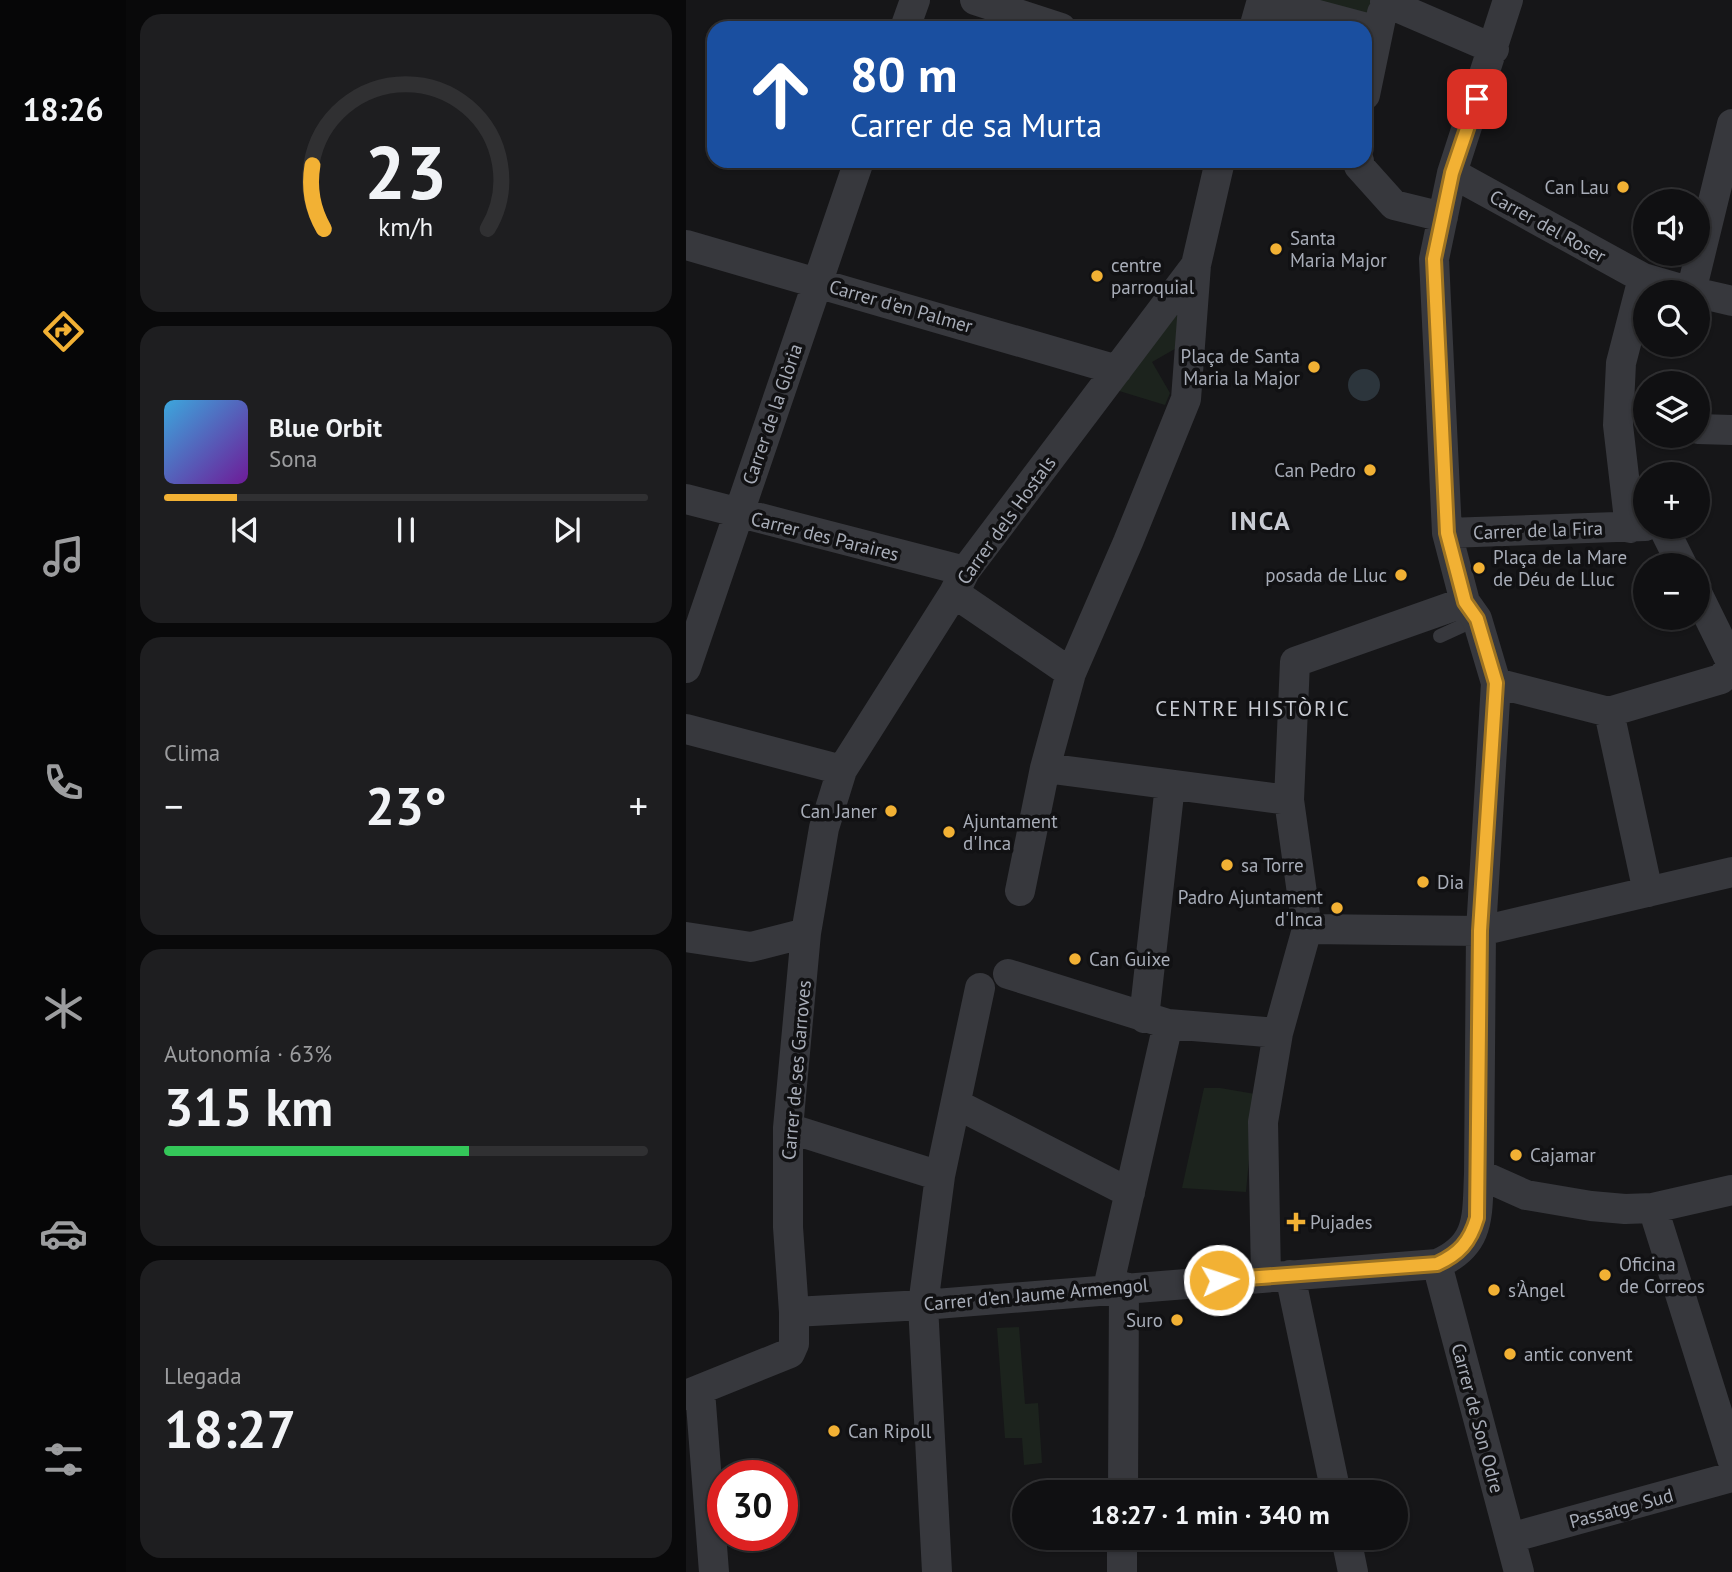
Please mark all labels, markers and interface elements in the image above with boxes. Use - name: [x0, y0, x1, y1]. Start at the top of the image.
- text: 80 m: [850, 42, 957, 106]
- icon: ahead: [735, 49, 826, 140]
- pin: [1447, 69, 1507, 129]
- icon: arrive: [1458, 80, 1496, 118]
- text: 18:26: [22, 88, 104, 130]
- text: Carrer de sa Murta: [850, 104, 1102, 146]
- text: 23: [365, 125, 447, 219]
- place label: Can Lau: [1544, 175, 1609, 199]
- marker: Can Lau: [1615, 179, 1631, 195]
- street label: Carrer del Roser: [1486, 184, 1611, 268]
- map controls: [1633, 189, 1710, 630]
- button: sound: [1633, 189, 1710, 266]
- text: km/h: [379, 211, 433, 243]
- place label: Santa Maria Major: [1290, 226, 1387, 272]
- marker: Santa Maria Major: [1268, 241, 1284, 257]
- place label: centre parroquial: [1111, 253, 1195, 299]
- marker: centre parroquial: [1089, 268, 1105, 284]
- street label: Carrer d'en Palmer: [827, 274, 976, 338]
- button: search: [1633, 280, 1710, 357]
- icon: directions: [39, 307, 88, 356]
- street label: Carrer de la Glòria: [737, 340, 807, 488]
- place label: Plaça de Santa Maria la Major: [1181, 344, 1301, 390]
- marker: Plaça de Santa Maria la Major: [1306, 359, 1322, 375]
- button: layers: [1633, 371, 1710, 448]
- text: Blue Orbit: [269, 411, 382, 444]
- text: Sona: [269, 444, 318, 473]
- street label: Carrer dels Hostals: [951, 451, 1061, 589]
- place label: Can Pedro: [1274, 458, 1356, 482]
- marker: Can Pedro: [1362, 462, 1378, 478]
- button: +: [1633, 462, 1710, 539]
- district label: INCA: [1230, 504, 1292, 537]
- street label: Carrer des Paraires: [749, 506, 901, 566]
- icon: previous: [226, 511, 264, 549]
- icon: pause: [387, 511, 425, 549]
- icon: next: [548, 511, 586, 549]
- street label: Carrer de la Fira: [1473, 516, 1603, 544]
- icon: music: [39, 532, 88, 581]
- place label: Plaça de la Mare de Déu de Lluc: [1493, 545, 1627, 591]
- button: −: [1633, 553, 1710, 630]
- marker: Plaça de la Mare de Déu de Lluc: [1471, 560, 1487, 576]
- place label: posada de Lluc: [1265, 563, 1387, 587]
- marker: posada de Lluc: [1393, 567, 1409, 583]
- district label: CENTRE HISTÒRIC: [1155, 695, 1351, 722]
- text: Clima: [164, 738, 220, 767]
- icon: phone: [39, 758, 88, 807]
- text: 23°: [365, 772, 447, 839]
- text: −: [164, 781, 183, 830]
- text: +: [629, 781, 648, 830]
- place label: Can Janer: [800, 799, 878, 823]
- marker: Can Janer: [883, 803, 899, 819]
- place label: Ajuntament d'Inca: [963, 809, 1058, 855]
- marker: Ajuntament d'Inca: [941, 824, 957, 840]
- place label: sa Torre: [1241, 853, 1304, 877]
- marker: sa Torre: [1219, 857, 1235, 873]
- place label: Dia: [1437, 870, 1464, 894]
- marker: Dia: [1415, 874, 1431, 890]
- place label: Padro Ajuntament d'Inca: [1178, 885, 1324, 931]
- marker: Padro Ajuntament d'Inca: [1329, 900, 1345, 916]
- place label: Can Guixe: [1089, 947, 1170, 971]
- marker: Can Guixe: [1067, 951, 1083, 967]
- street label: Carrer de ses Garroves: [776, 979, 816, 1161]
- icon: climate: [39, 984, 88, 1033]
- text: Autonomía · 63%: [164, 1039, 332, 1068]
- text: 315 km: [164, 1073, 333, 1140]
- place label: Cajamar: [1530, 1143, 1596, 1167]
- marker: Cajamar: [1508, 1147, 1524, 1163]
- icon: car: [39, 1209, 88, 1258]
- place label: Pujades: [1310, 1210, 1373, 1234]
- marker: Pujades: [1288, 1214, 1304, 1230]
- position arrow: [1182, 1243, 1256, 1317]
- place label: Oficina de Correos: [1619, 1252, 1705, 1298]
- marker: Oficina de Correos: [1597, 1267, 1613, 1283]
- street label: Carrer d'en Jaume Armengol: [923, 1272, 1150, 1316]
- place label: s'Àngel: [1508, 1278, 1565, 1302]
- marker: s'Àngel: [1486, 1282, 1502, 1298]
- place label: Suro: [1126, 1308, 1163, 1332]
- marker: Suro: [1169, 1312, 1185, 1328]
- street label: Carrer de Son Odre: [1446, 1340, 1510, 1496]
- place label: antic convent: [1524, 1342, 1633, 1366]
- marker: antic convent: [1502, 1346, 1518, 1362]
- text: Llegada: [164, 1361, 242, 1390]
- text: 18:27: [164, 1395, 296, 1462]
- place label: Can Ripoll: [848, 1419, 932, 1443]
- marker: Can Ripoll: [826, 1423, 842, 1439]
- icon: filters: [39, 1435, 88, 1484]
- speed limit sign: 30: [707, 1460, 798, 1551]
- street label: Passatge Sud: [1566, 1483, 1676, 1533]
- text: 18:27 · 1 min · 340 m: [1090, 1498, 1330, 1531]

